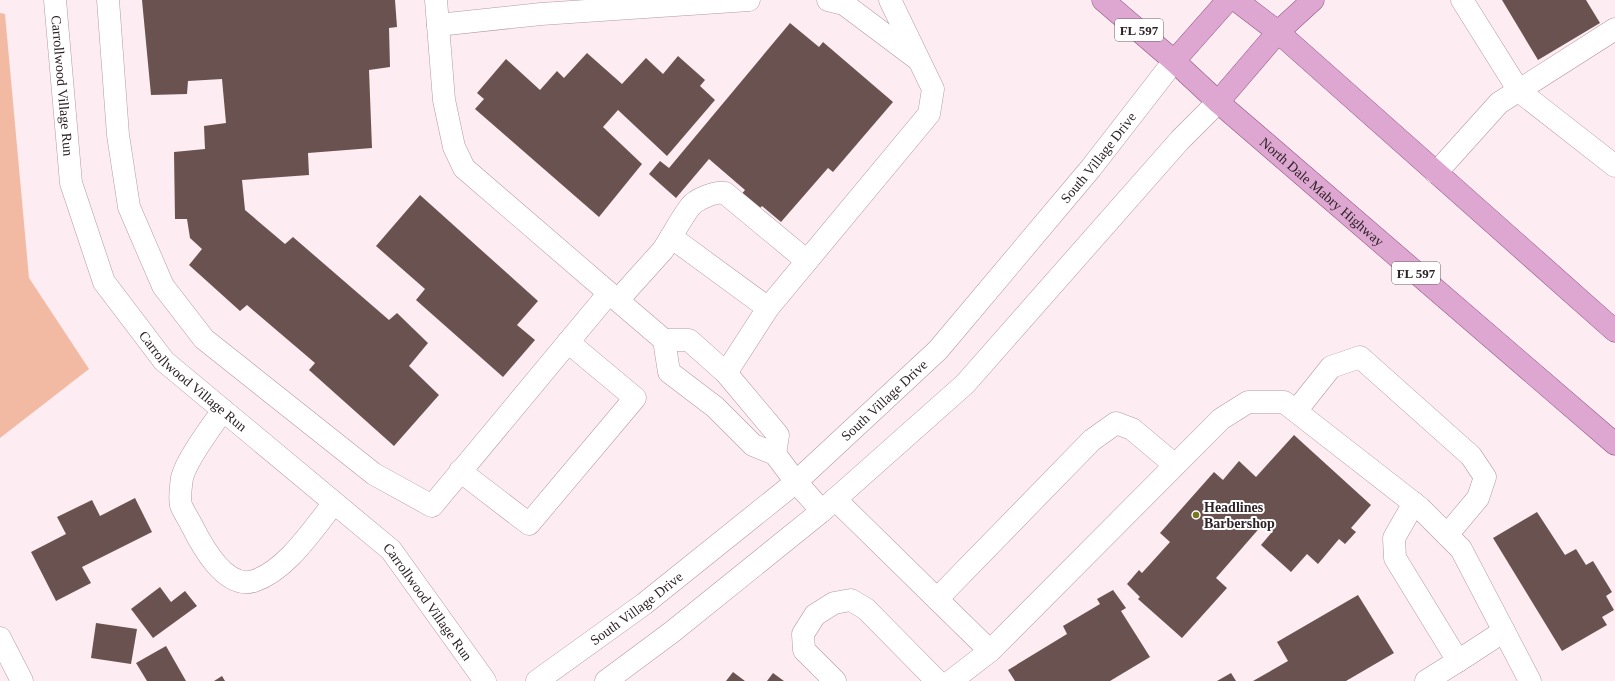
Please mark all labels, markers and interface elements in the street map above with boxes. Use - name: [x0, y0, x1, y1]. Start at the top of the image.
- street label: Carrollwood Village Run: [49, 15, 76, 157]
- road number: FL 597: [1115, 19, 1163, 41]
- street label: South Village Drive: [1057, 109, 1139, 206]
- street label: North Dale Mabry Highway: [1257, 134, 1387, 249]
- road number: FL 597: [1392, 262, 1440, 284]
- street label: Carrollwood Village Run: [136, 328, 250, 434]
- street label: South Village Drive: [838, 357, 930, 444]
- place label: Headlines Barbershop: [1204, 500, 1275, 531]
- marker: Headlines Barbershop: [1191, 510, 1201, 520]
- street label: Carrollwood Village Run: [381, 540, 475, 663]
- street label: South Village Drive: [587, 569, 685, 648]

